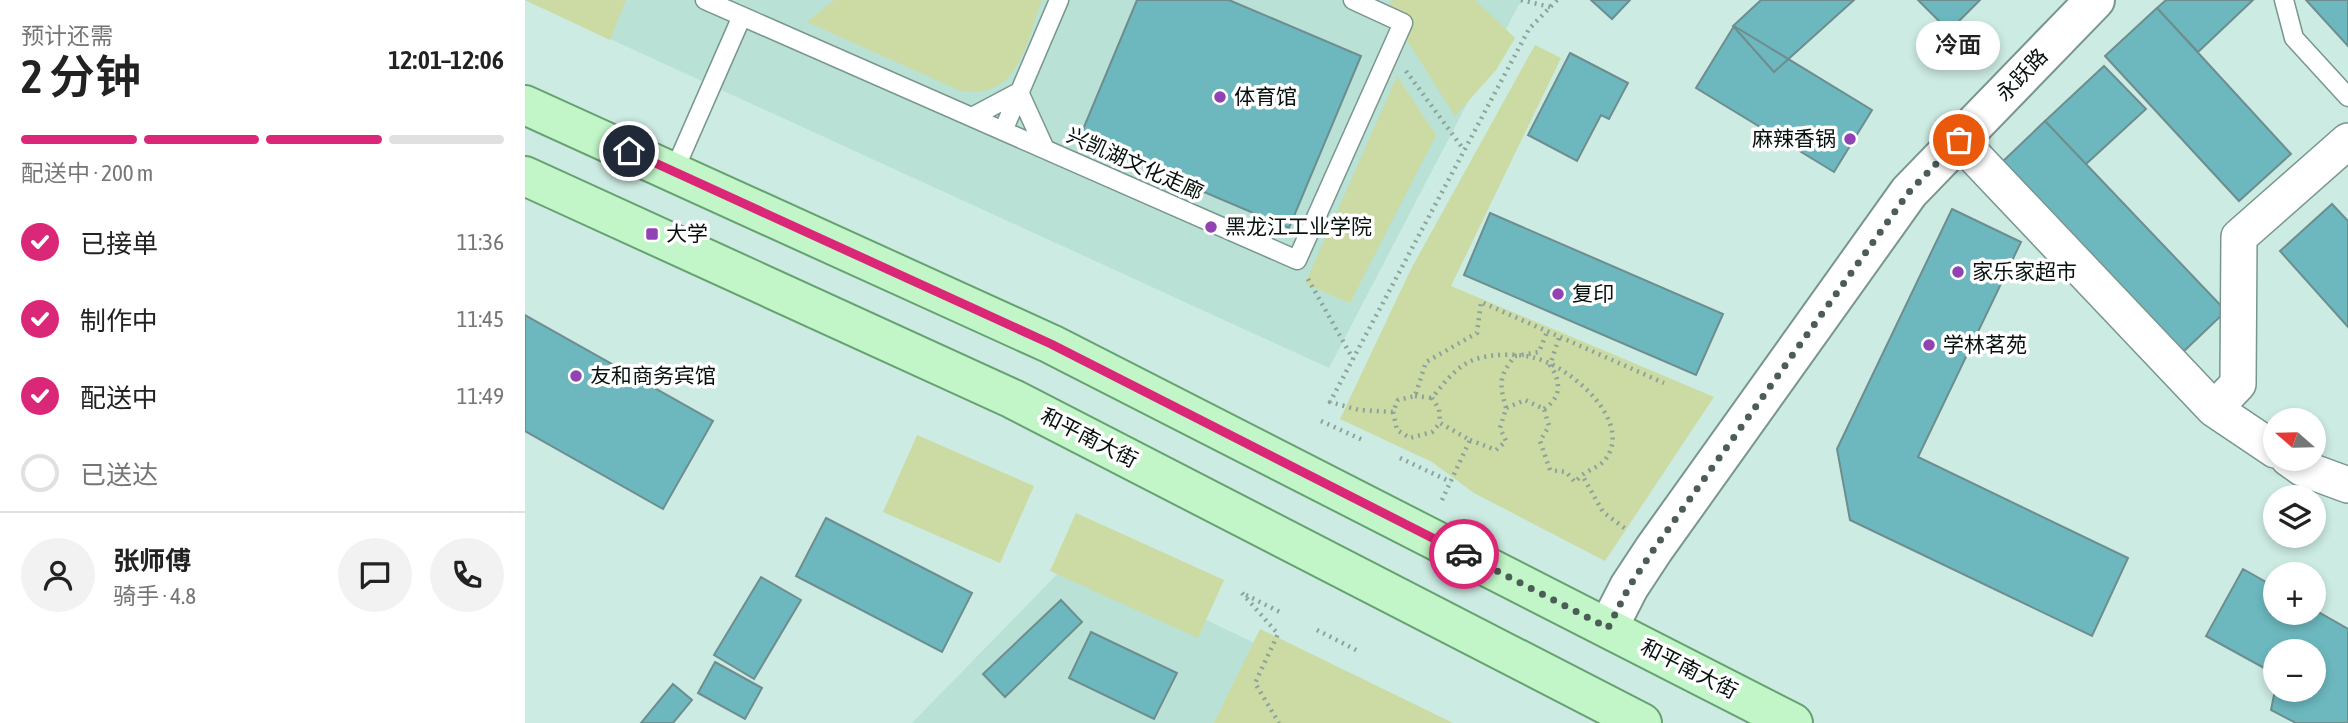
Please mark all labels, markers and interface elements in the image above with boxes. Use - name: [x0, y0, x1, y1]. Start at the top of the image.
- callout: 冷面: [1917, 21, 2001, 70]
- text: 预计还需: [21, 23, 113, 49]
- text: 冷面: [1935, 32, 1981, 58]
- street label: 永跃路: [1991, 43, 2052, 105]
- text: 12:01–12:06: [388, 45, 504, 75]
- text: 2 分钟: [21, 50, 141, 103]
- place label: 体育馆: [1234, 84, 1297, 108]
- marker: 体育馆: [1212, 89, 1228, 105]
- pin: [1929, 110, 1989, 170]
- pin: [599, 121, 659, 181]
- icon: bag: [1940, 121, 1978, 159]
- street label: 兴凯湖文化走廊: [1063, 122, 1207, 204]
- place label: 麻辣香锅: [1752, 126, 1836, 150]
- marker: 麻辣香锅: [1842, 131, 1858, 147]
- icon: home: [610, 132, 648, 170]
- text: 配送中 · 200 m: [21, 160, 153, 186]
- place label: 黑龙江工业学院: [1225, 214, 1372, 238]
- marker: 黑龙江工业学院: [1203, 219, 1219, 235]
- place label: 大学: [666, 221, 708, 245]
- icon: check: [21, 223, 59, 261]
- marker: 大学: [644, 226, 660, 242]
- text: 已接单: [80, 229, 158, 259]
- text: 11:36: [457, 229, 504, 255]
- place label: 家乐家超市: [1972, 259, 2077, 283]
- marker: 家乐家超市: [1950, 264, 1966, 280]
- place label: 复印: [1572, 281, 1614, 305]
- marker: 复印: [1550, 286, 1566, 302]
- icon: check: [21, 300, 59, 338]
- text: 制作中: [80, 306, 158, 336]
- text: 11:45: [457, 306, 504, 332]
- place label: 学林茗苑: [1943, 332, 2027, 356]
- marker: 学林茗苑: [1921, 337, 1937, 353]
- place label: 友和商务宾馆: [590, 363, 716, 387]
- marker: 友和商务宾馆: [568, 368, 584, 384]
- icon: check: [21, 377, 59, 415]
- text: 配送中: [80, 383, 158, 413]
- text: 11:49: [457, 383, 504, 409]
- street label: 和平南大街: [1037, 403, 1142, 472]
- north arrow: [2263, 408, 2326, 471]
- map controls: [2263, 408, 2326, 702]
- text: 已送达: [80, 460, 158, 490]
- button: layers: [2263, 485, 2326, 548]
- courier: [1429, 519, 1499, 589]
- icon: car: [1445, 535, 1483, 573]
- button: person: [21, 538, 95, 612]
- button: chat: [338, 538, 412, 612]
- button: phone: [430, 538, 504, 612]
- text: 张师傅: [113, 546, 191, 576]
- button: +: [2263, 562, 2326, 625]
- text: 骑手 · 4.8: [113, 583, 196, 609]
- street label: 和平南大街: [1637, 634, 1742, 703]
- button: −: [2263, 639, 2326, 702]

